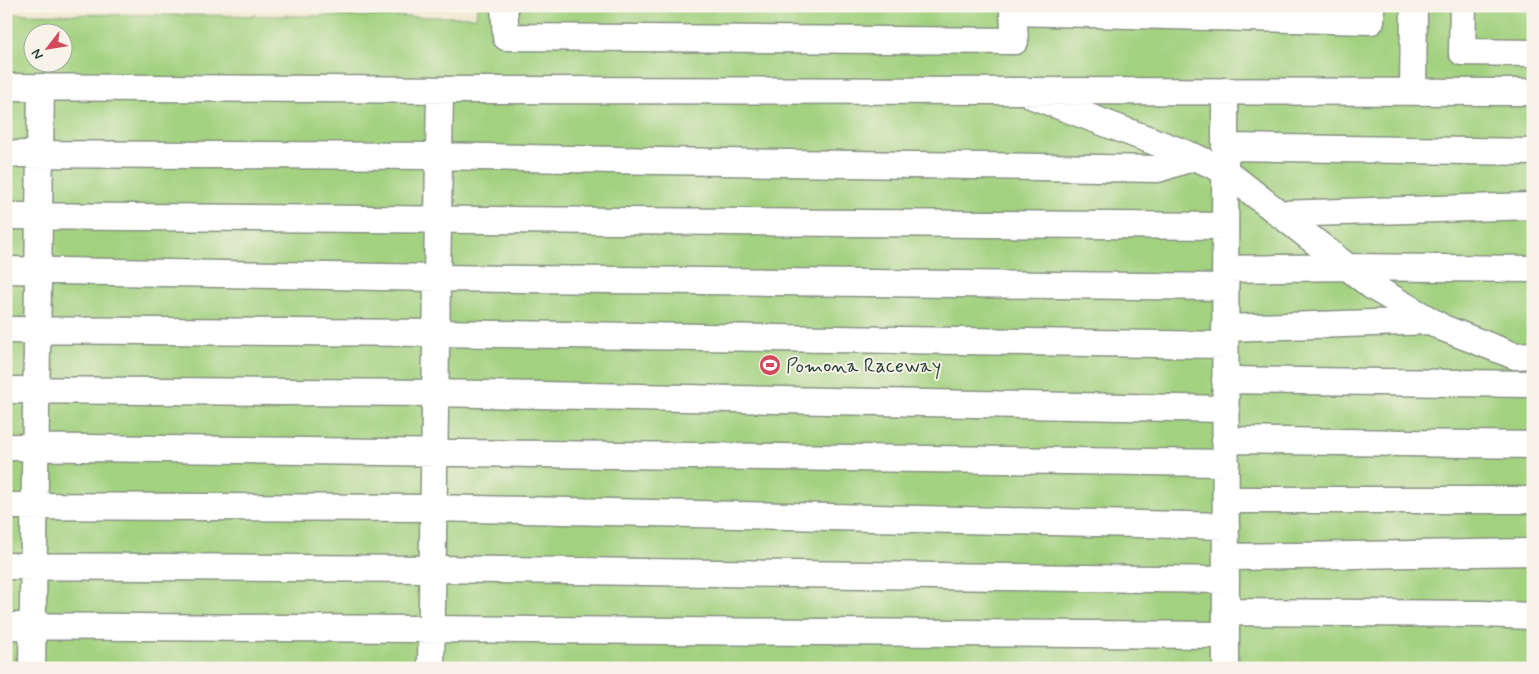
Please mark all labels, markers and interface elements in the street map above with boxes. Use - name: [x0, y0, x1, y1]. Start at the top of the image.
- north arrow: [22, 22, 72, 72]
- text: N: [28, 46, 48, 63]
- sports icon: Pomona Raceway: [758, 353, 782, 377]
- place label: Pomona Raceway: [786, 353, 941, 380]

